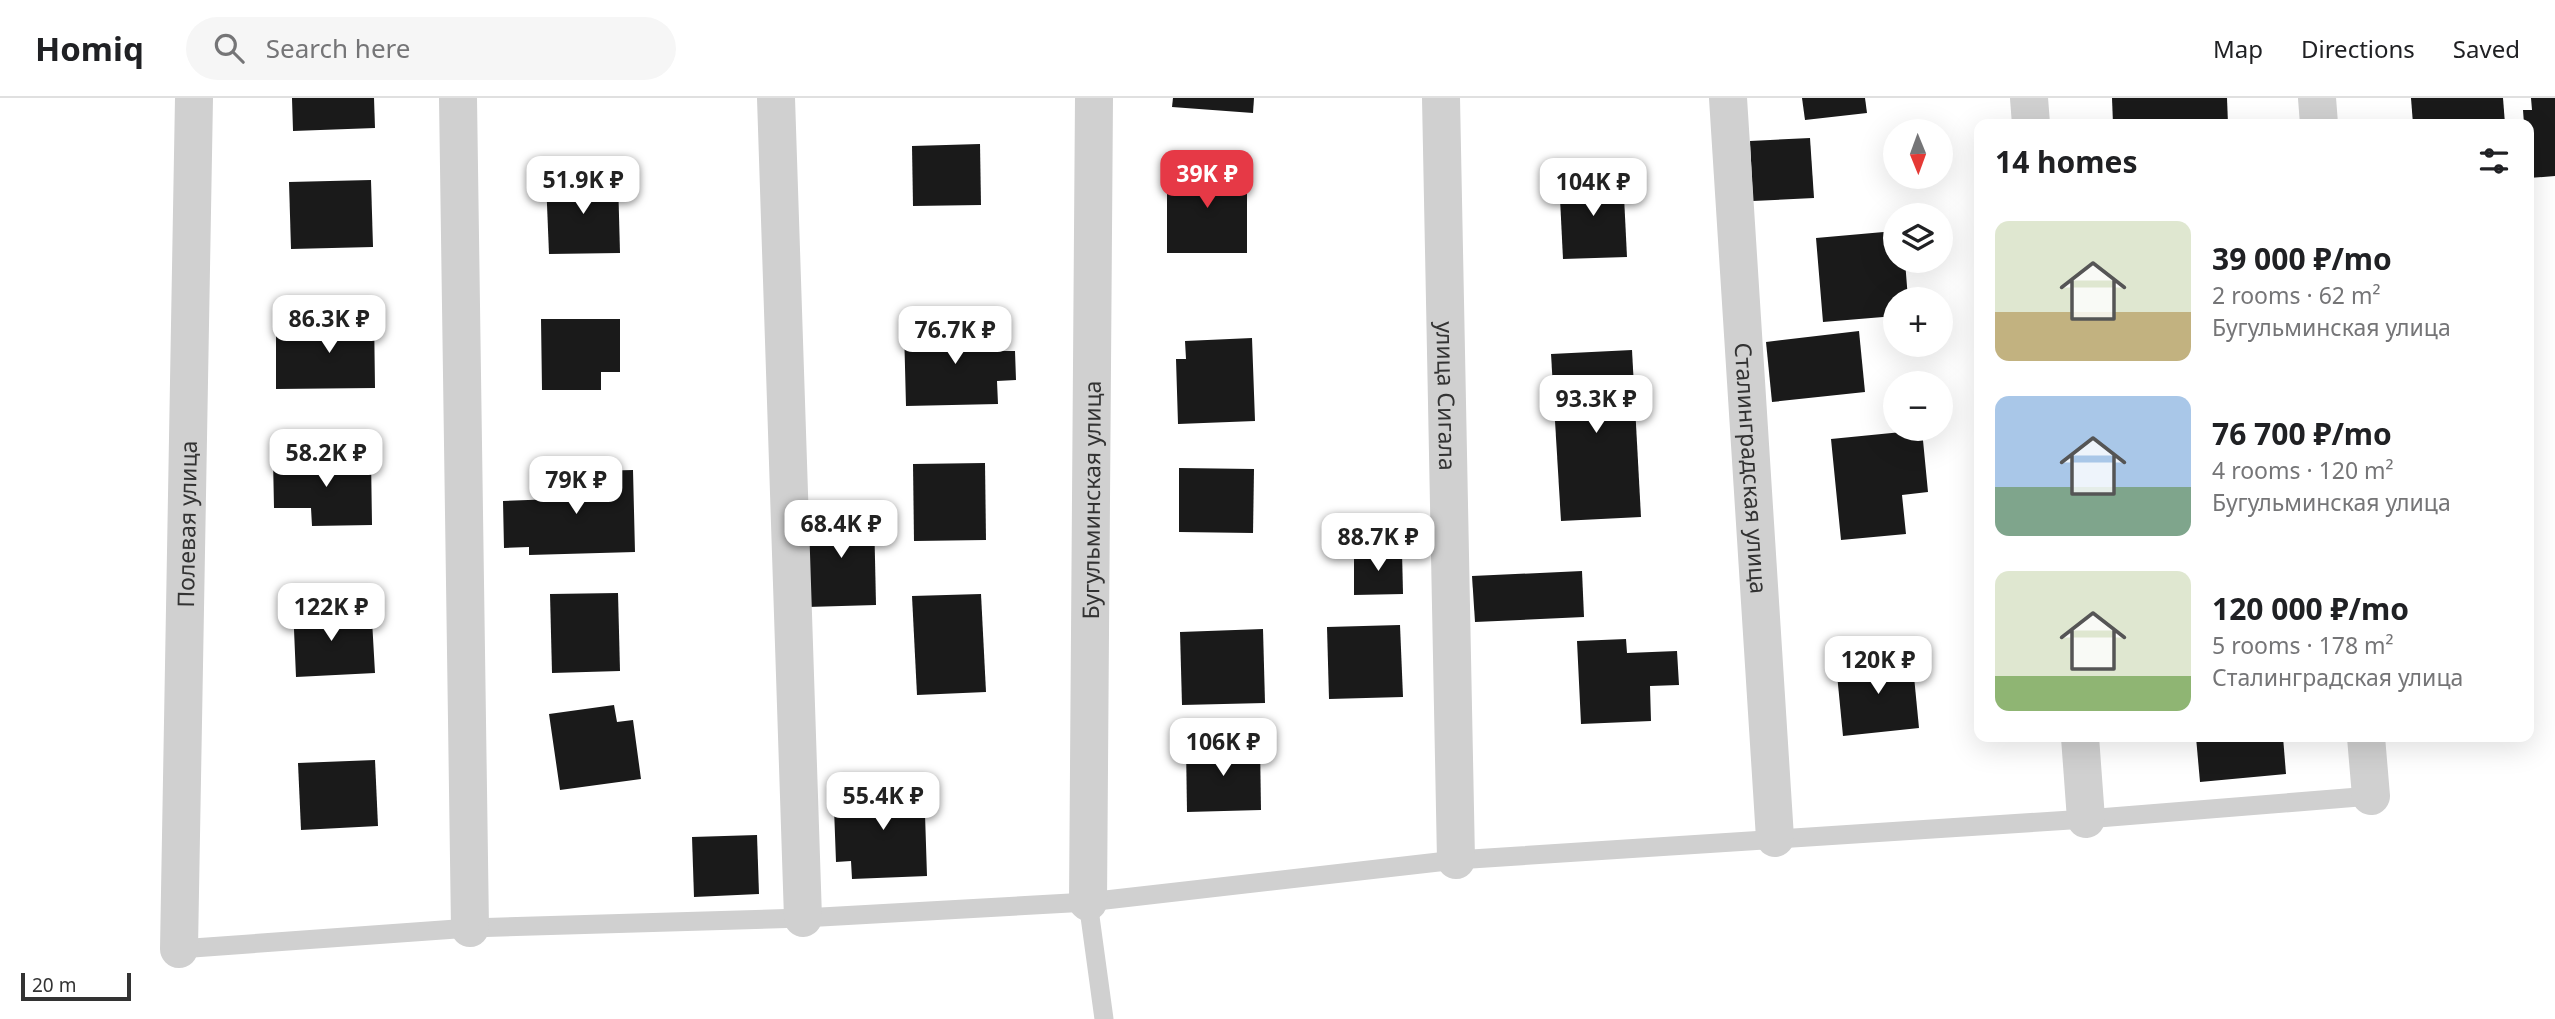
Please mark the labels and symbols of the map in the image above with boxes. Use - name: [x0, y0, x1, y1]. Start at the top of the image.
- north arrow: [1883, 119, 1953, 189]
- pin: 39K ₽: [1158, 150, 1256, 210]
- pin: 51.9K ₽: [518, 156, 648, 216]
- pin: 104K ₽: [1536, 158, 1650, 218]
- pin: 86.3K ₽: [264, 296, 394, 355]
- pin: 76.7K ₽: [890, 306, 1020, 366]
- street label: улица Сигала: [1429, 321, 1464, 471]
- street label: Сталинградская улица: [1728, 342, 1775, 595]
- pin: 93.3K ₽: [1531, 376, 1661, 435]
- street label: Бугульминская улица: [1074, 380, 1108, 620]
- pin: 58.2K ₽: [261, 430, 391, 489]
- street label: Полевая улица: [169, 440, 204, 608]
- pin: 79K ₽: [527, 456, 625, 516]
- pin: 68.4K ₽: [776, 500, 906, 560]
- pin: 88.7K ₽: [1313, 514, 1443, 573]
- pin: 122K ₽: [274, 584, 388, 643]
- pin: 120K ₽: [1821, 636, 1935, 696]
- pin: 106K ₽: [1166, 718, 1280, 778]
- pin: 55.4K ₽: [818, 772, 948, 832]
- scale bar: [21, 970, 131, 1002]

